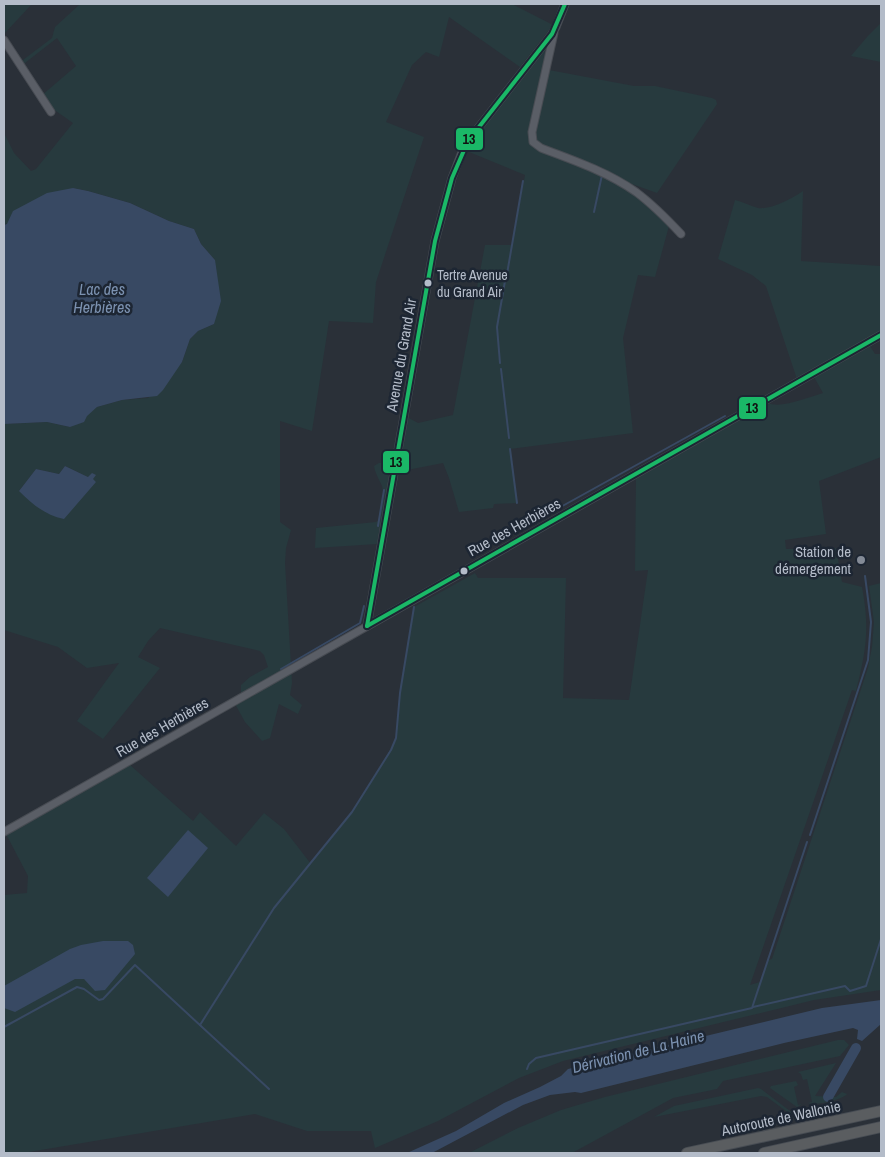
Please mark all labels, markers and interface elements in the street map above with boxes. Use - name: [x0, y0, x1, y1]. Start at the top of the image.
- line badge: 13: [455, 127, 484, 151]
- text: 13: [463, 130, 475, 148]
- place label: Tertre Avenue du Grand Air: [437, 266, 508, 301]
- water label: Lac des Herbières: [73, 278, 131, 318]
- marker: Tertre Avenue du Grand Air: [423, 278, 433, 288]
- street label: Avenue du Grand Air: [381, 297, 421, 414]
- line badge: 13: [738, 396, 767, 420]
- text: 13: [746, 399, 758, 417]
- line badge: 13: [382, 450, 410, 474]
- text: 13: [390, 453, 402, 471]
- street label: Rue des Herbières: [464, 493, 564, 561]
- place label: Station de démergement: [775, 541, 852, 579]
- marker: Station de démergement: [855, 554, 867, 566]
- unlabelled marker: [459, 566, 469, 576]
- street label: Rue des Herbières: [112, 692, 212, 762]
- water label: Dérivation de La Haine: [570, 1024, 706, 1078]
- street label: Autoroute de Wallonie: [719, 1095, 843, 1141]

